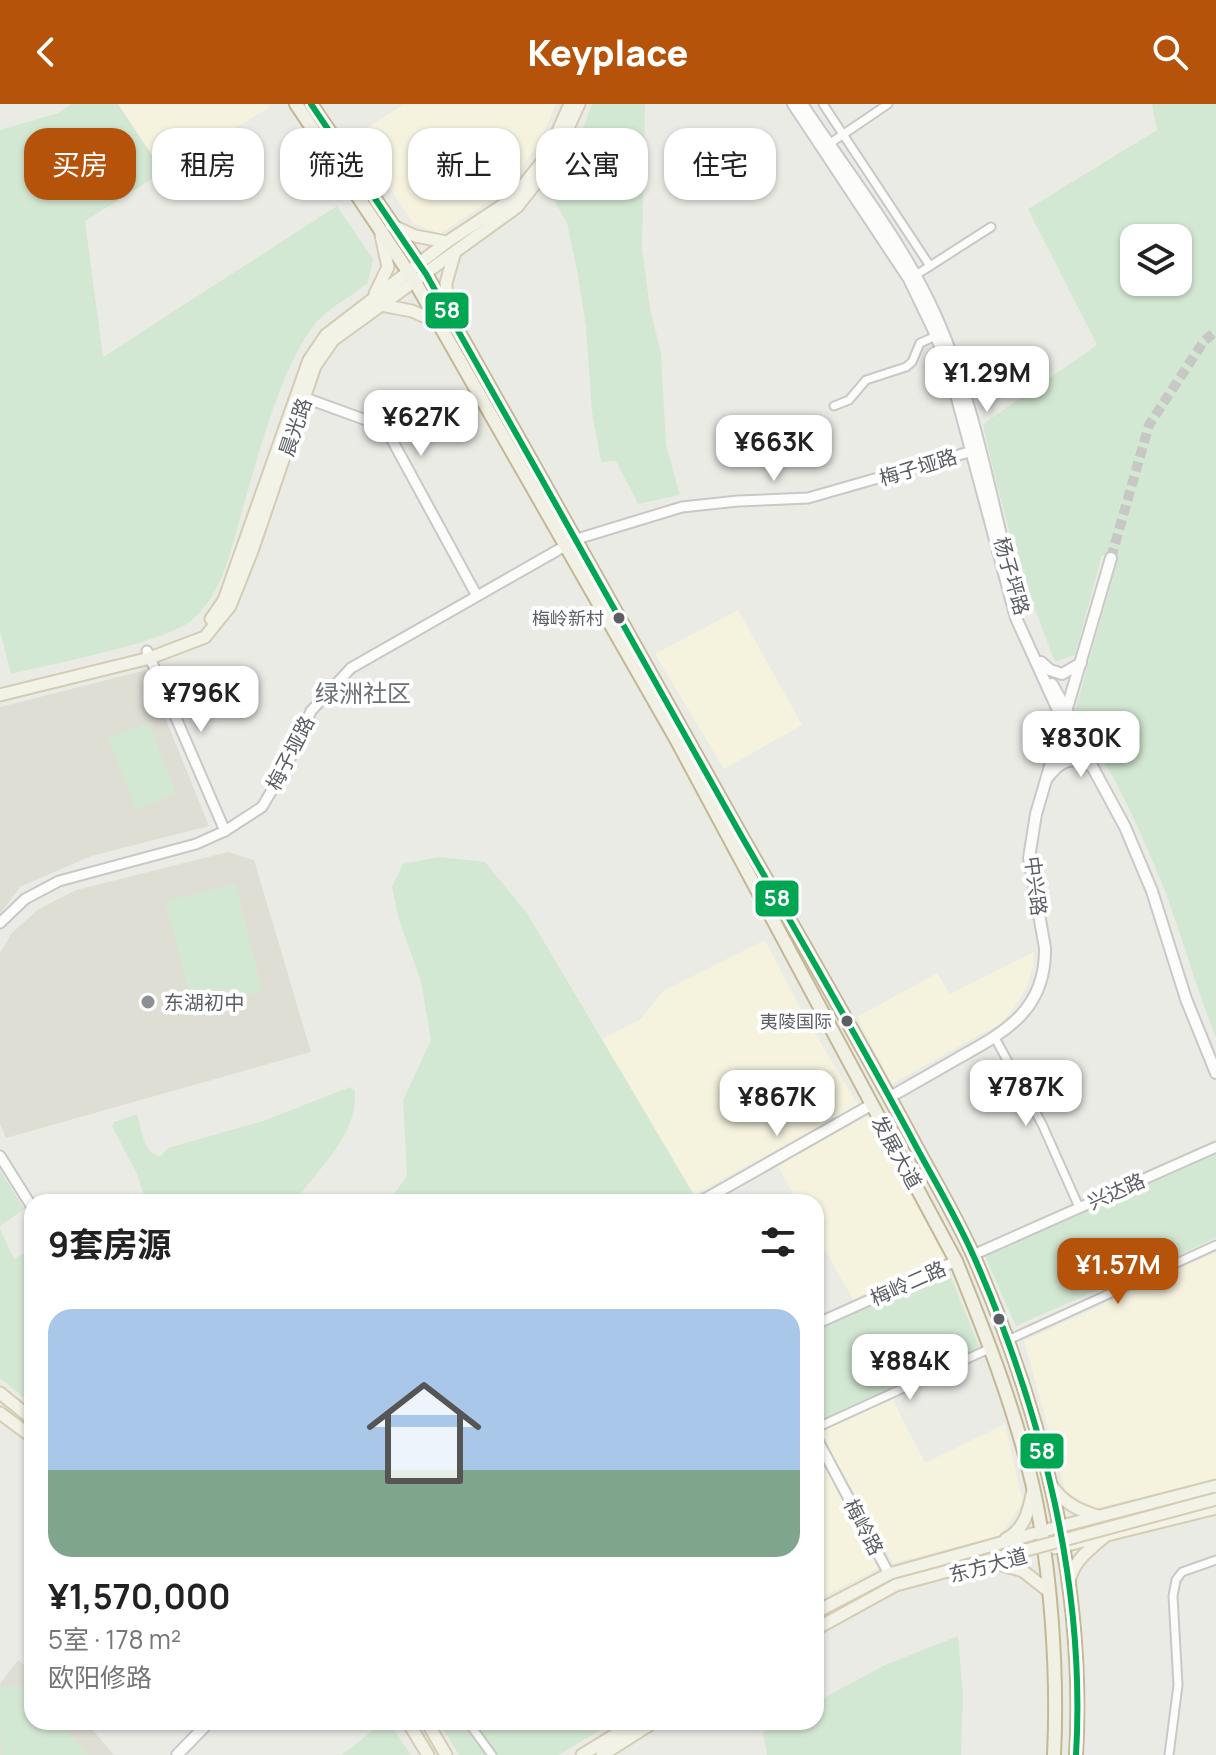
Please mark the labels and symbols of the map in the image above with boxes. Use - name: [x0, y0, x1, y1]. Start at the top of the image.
- line badge: 58: [424, 291, 470, 330]
- text: 58: [434, 295, 460, 325]
- pin: ¥1.29M: [922, 346, 1052, 414]
- pin: ¥627K: [365, 390, 477, 458]
- street label: 晨光路: [272, 394, 318, 460]
- pin: ¥663K: [718, 415, 830, 483]
- street label: 梅子垭路: [876, 442, 960, 492]
- street label: 杨子坪路: [988, 534, 1036, 618]
- place label: 梅岭新村: [532, 606, 604, 630]
- marker: 梅岭新村: [611, 610, 627, 626]
- pin: ¥796K: [145, 666, 257, 734]
- district label: 绿洲社区: [315, 676, 411, 709]
- street label: 梅子垭路: [260, 711, 320, 795]
- pin: ¥830K: [1025, 711, 1137, 779]
- street label: 中兴路: [1019, 855, 1053, 917]
- line badge: 58: [754, 879, 800, 918]
- text: 58: [764, 883, 790, 913]
- place label: 东湖初中: [164, 989, 244, 1016]
- marker: 东湖初中: [139, 993, 157, 1011]
- place label: 夷陵国际: [760, 1009, 832, 1033]
- marker: 夷陵国际: [839, 1013, 855, 1029]
- pin: ¥787K: [970, 1060, 1082, 1128]
- pin: ¥867K: [721, 1070, 833, 1138]
- street label: 发展大道: [866, 1110, 928, 1194]
- street label: 兴达路: [1083, 1166, 1149, 1216]
- pin: ¥1.57M: [1053, 1238, 1183, 1306]
- street label: 梅岭二路: [866, 1254, 950, 1312]
- unlabelled marker: [991, 1311, 1007, 1327]
- pin: ¥884K: [854, 1334, 966, 1402]
- line badge: 58: [1019, 1432, 1065, 1470]
- text: 58: [1029, 1436, 1055, 1466]
- street label: 梅岭路: [838, 1494, 890, 1560]
- street label: 东方大道: [946, 1542, 1030, 1588]

